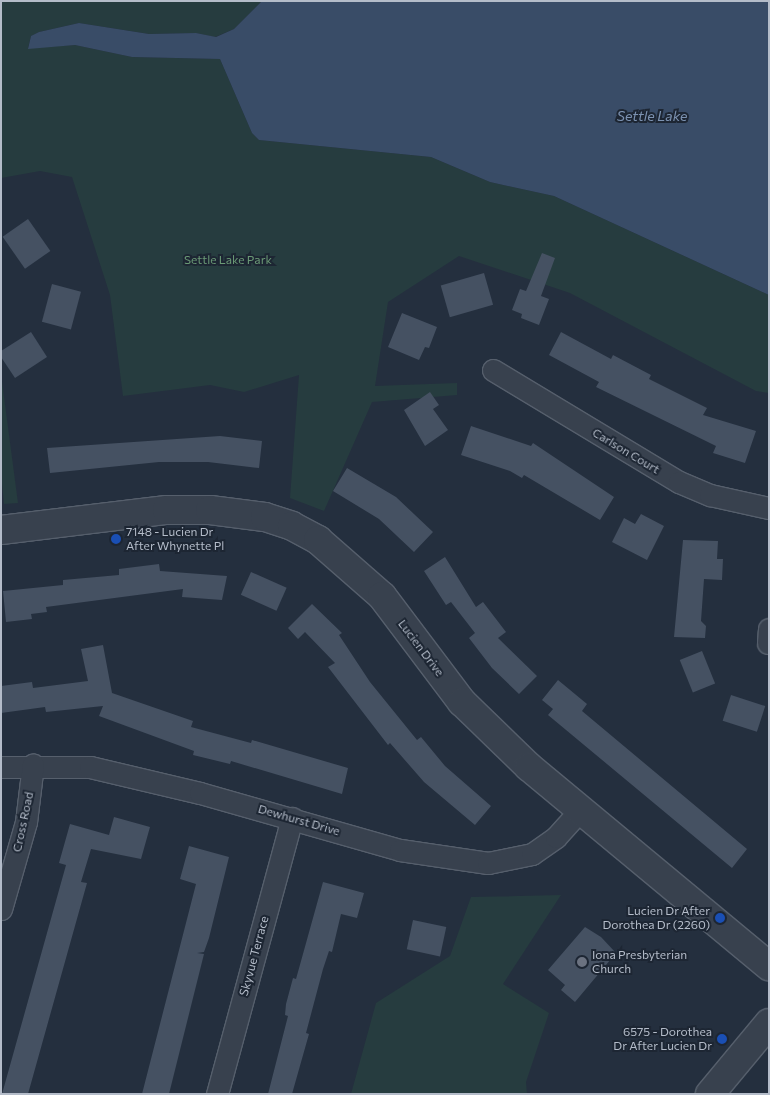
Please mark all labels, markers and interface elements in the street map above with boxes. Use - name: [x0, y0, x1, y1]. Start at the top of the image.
- water label: Settle Lake: [617, 108, 687, 124]
- park label: Settle Lake Park: [184, 253, 272, 267]
- street label: Carlson Court: [590, 425, 662, 477]
- place label: 7148 - Lucien Dr After Whynette Pl: [126, 525, 224, 553]
- marker: 7148 - Lucien Dr After Whynette Pl: [110, 533, 122, 545]
- street label: Lucien Drive: [395, 617, 447, 679]
- street label: Cross Road: [10, 791, 36, 853]
- street label: Dewhurst Drive: [256, 801, 342, 839]
- place label: Lucien Dr After Dorothea Dr (2260): [602, 904, 710, 932]
- marker: Lucien Dr After Dorothea Dr (2260): [714, 912, 726, 924]
- street label: Skyvue Terrace: [236, 914, 272, 998]
- place label: Iona Presbyterian Church: [592, 948, 687, 976]
- marker: Iona Presbyterian Church: [576, 956, 588, 968]
- place label: 6575 - Dorothea Dr After Lucien Dr: [613, 1025, 712, 1053]
- marker: 6575 - Dorothea Dr After Lucien Dr: [716, 1033, 728, 1045]

